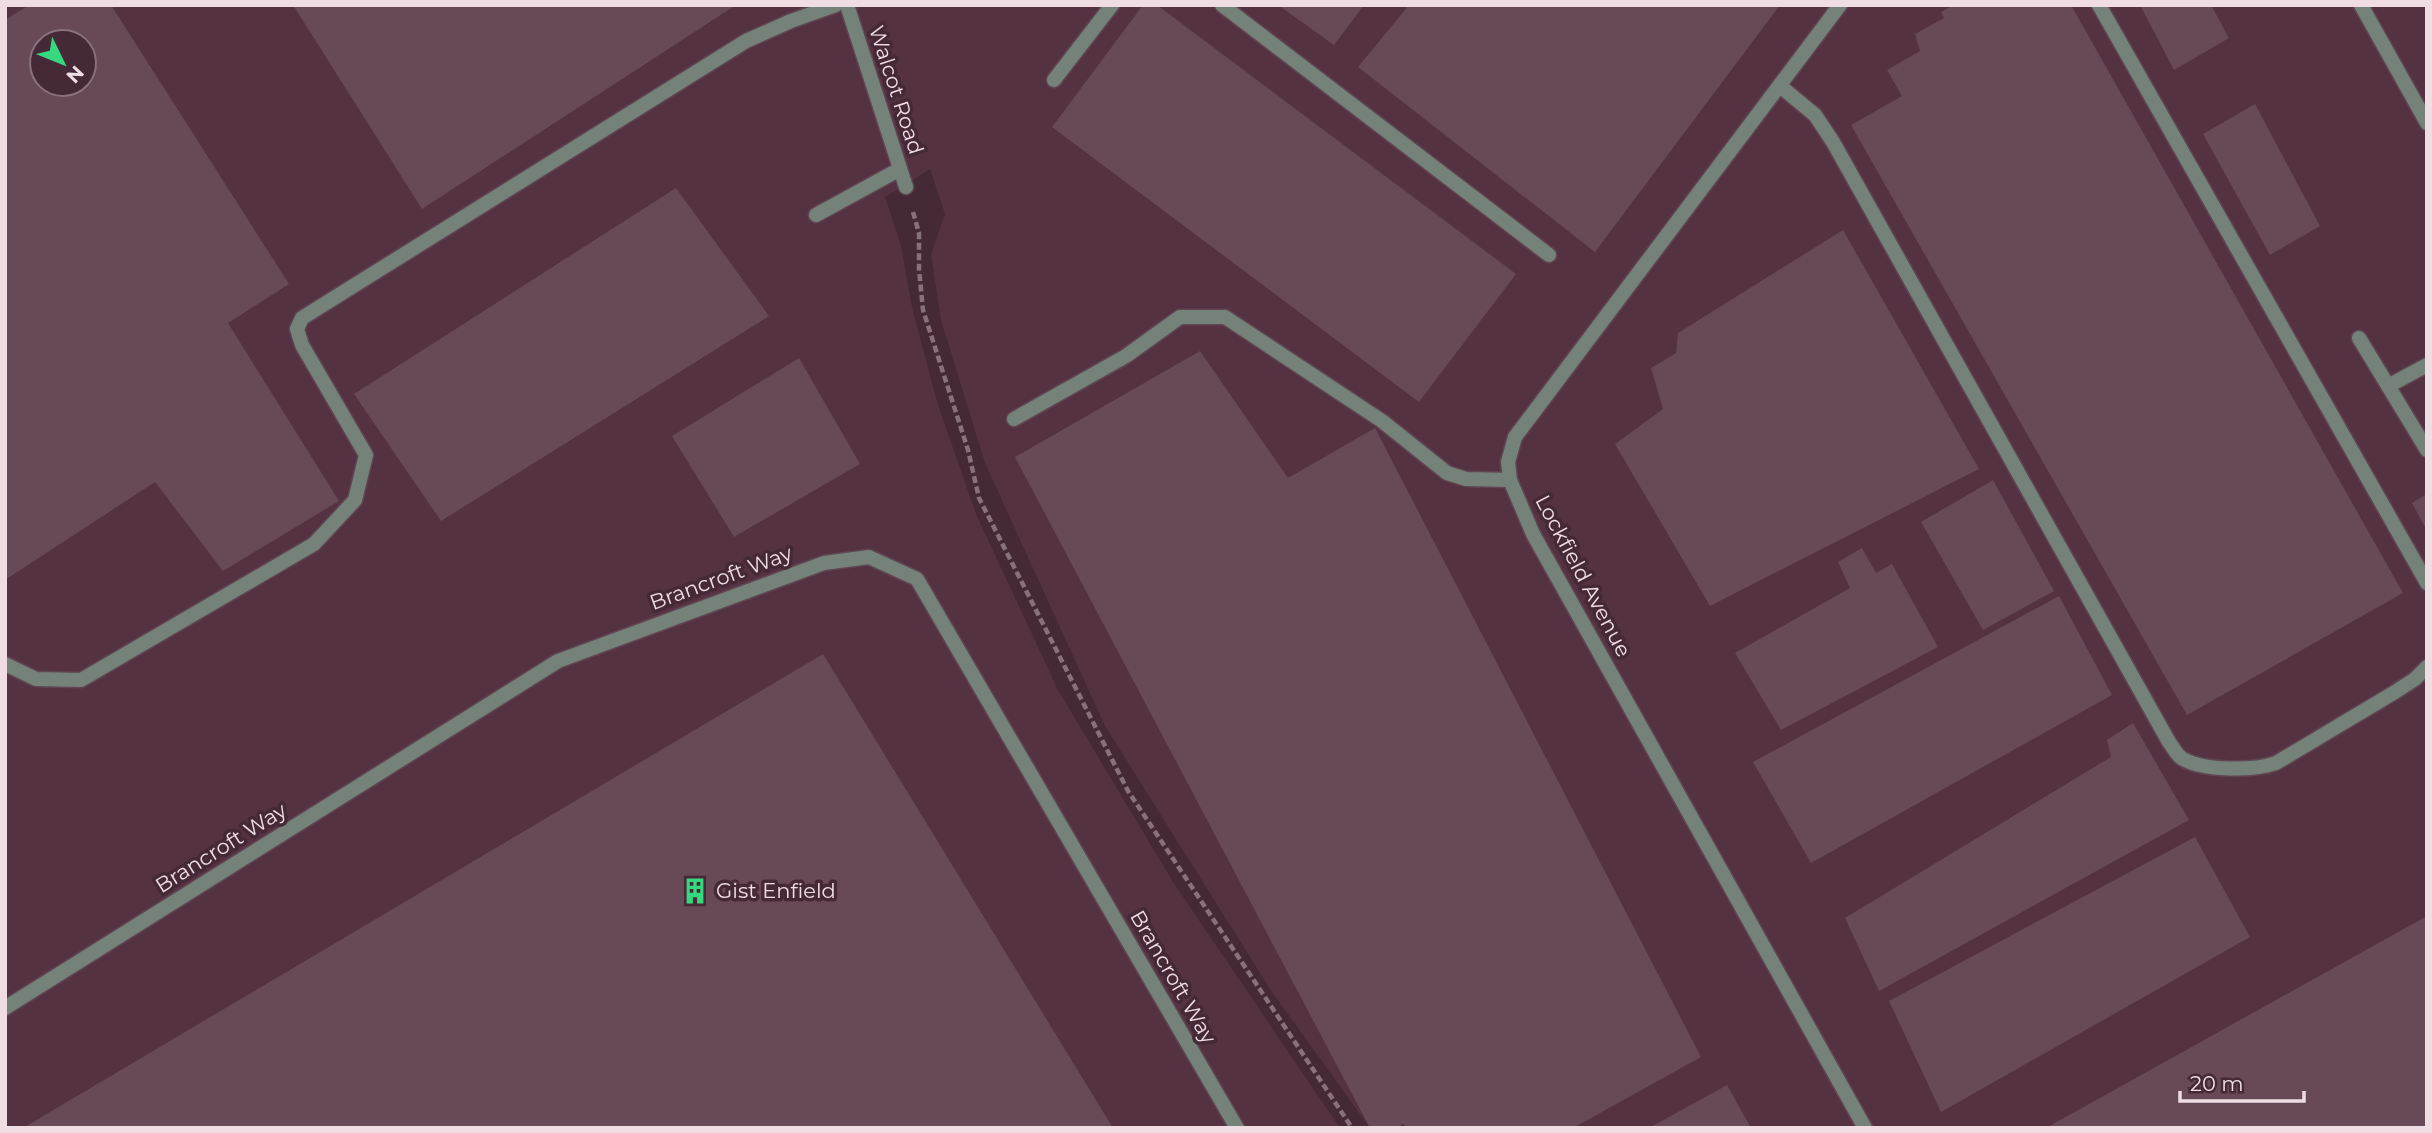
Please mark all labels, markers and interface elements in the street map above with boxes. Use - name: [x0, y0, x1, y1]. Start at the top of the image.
- street label: Walcot Road: [864, 22, 929, 157]
- north arrow: [28, 28, 98, 98]
- text: N: [61, 61, 89, 88]
- street label: Lockfield Avenue: [1530, 491, 1637, 661]
- street label: Brancroft Way: [646, 540, 796, 615]
- street label: Brancroft Way: [151, 797, 291, 898]
- building icon: Gist Enfield: [680, 876, 710, 906]
- place label: Gist Enfield: [716, 878, 836, 903]
- street label: Brancroft Way: [1125, 906, 1222, 1048]
- scale bar: [2180, 1060, 2304, 1104]
- text: 20 m: [2190, 1071, 2244, 1096]

